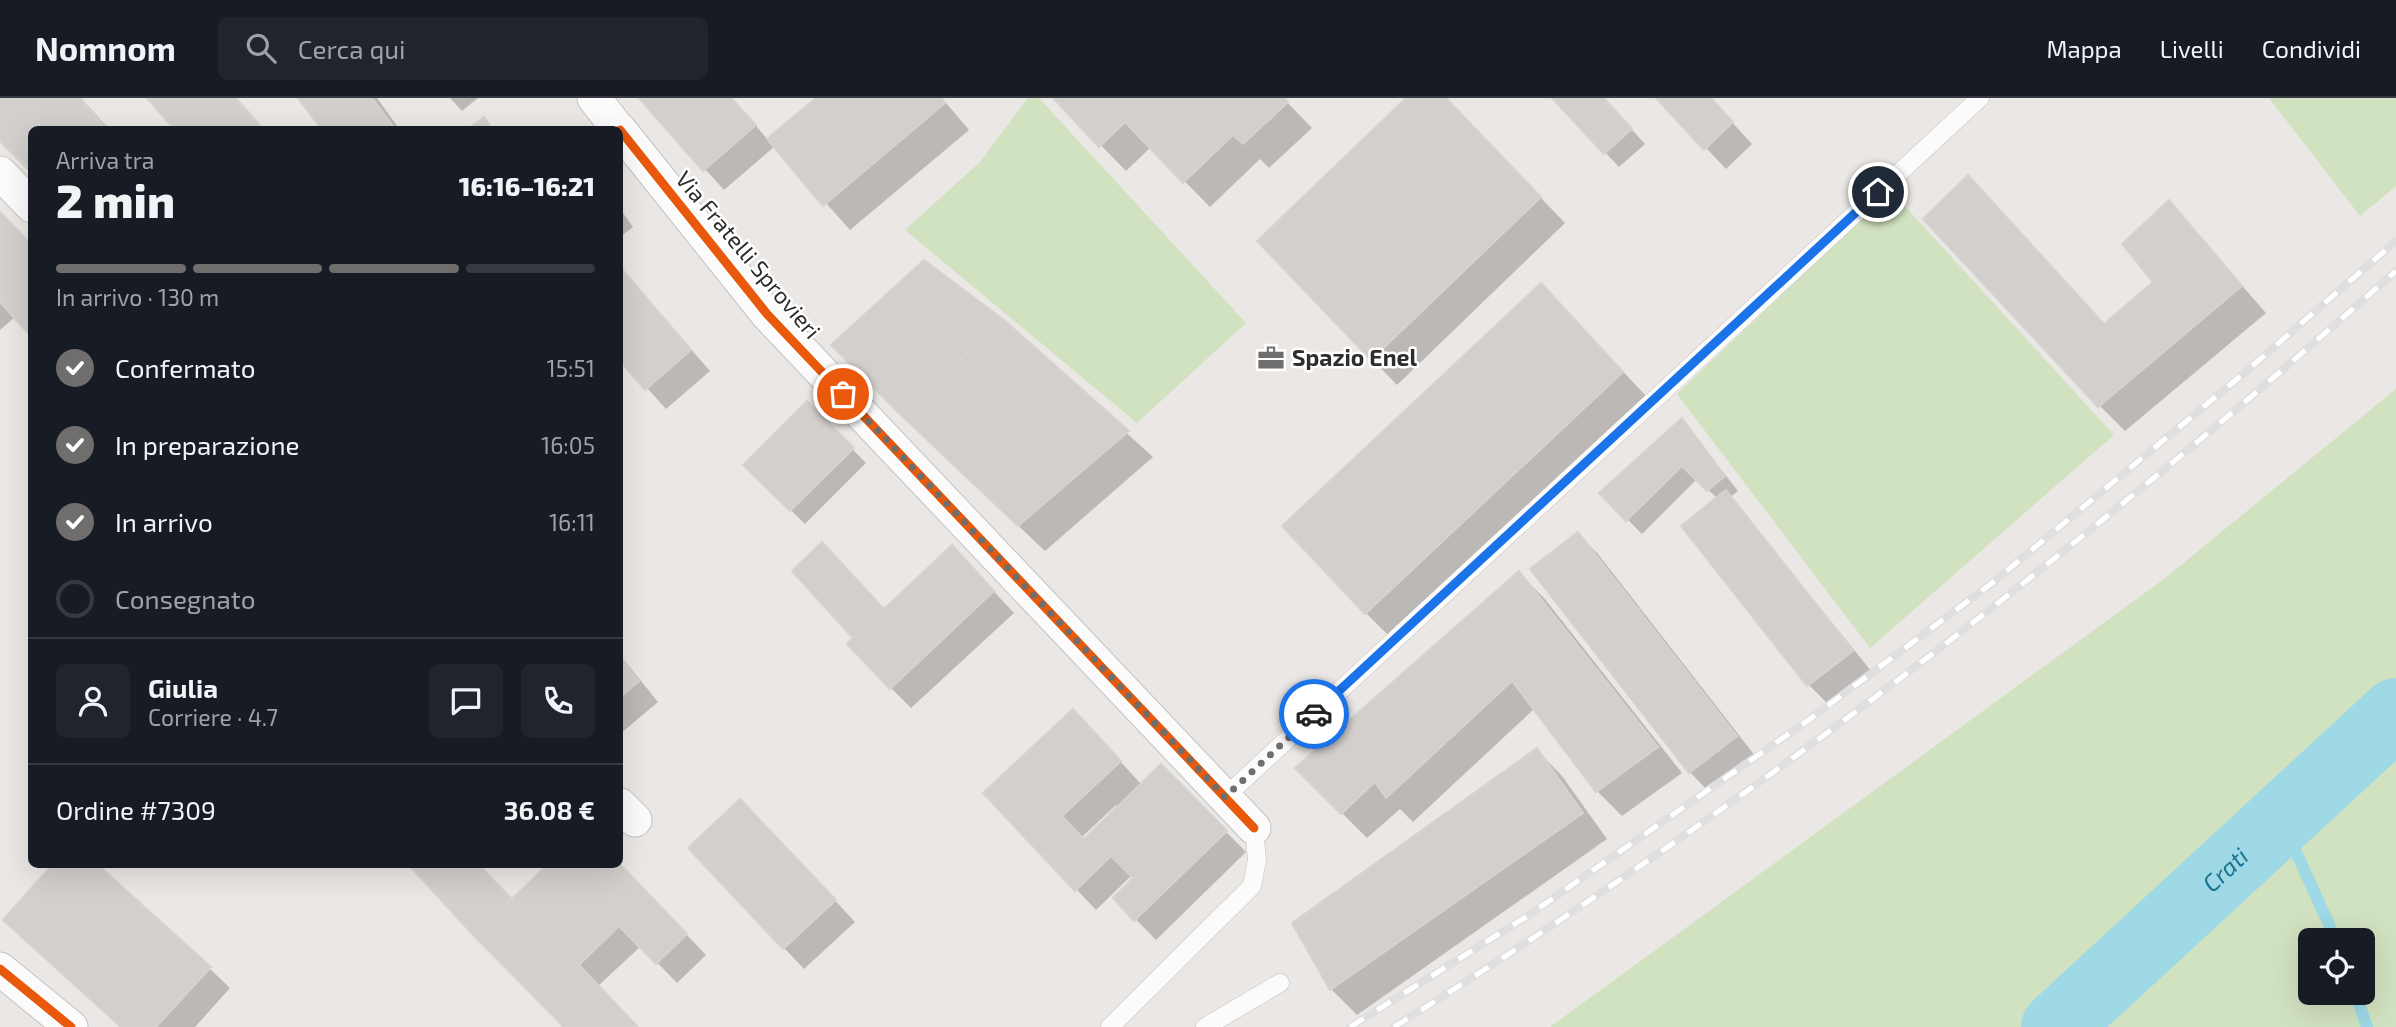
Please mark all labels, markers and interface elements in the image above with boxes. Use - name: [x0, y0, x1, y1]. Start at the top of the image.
- search box: [218, 17, 708, 80]
- text: Nomnom: [35, 28, 176, 68]
- icon: search: [242, 29, 280, 67]
- text: Cerca qui: [298, 33, 406, 64]
- text: Mappa: [2046, 34, 2122, 63]
- text: Livelli: [2160, 34, 2224, 63]
- text: Condividi: [2262, 34, 2361, 63]
- text: Arriva tra: [56, 146, 155, 174]
- pin: [1848, 162, 1908, 222]
- street label: Via Fratelli Sprovieri: [670, 165, 827, 344]
- text: 16:16–16:21: [459, 170, 595, 201]
- text: 2 min: [56, 172, 175, 227]
- icon: home: [1859, 173, 1897, 211]
- text: In arrivo · 130 m: [56, 283, 219, 311]
- office icon: Spazio Enel: [1256, 343, 1286, 373]
- place label: Spazio Enel: [1292, 343, 1417, 371]
- icon: check: [56, 349, 94, 387]
- text: Confermato: [115, 352, 255, 383]
- text: 15:51: [547, 354, 595, 382]
- pin: [813, 364, 873, 424]
- icon: bag: [824, 375, 862, 413]
- icon: check: [56, 426, 94, 464]
- text: In preparazione: [115, 429, 299, 460]
- text: 16:05: [541, 431, 595, 459]
- icon: check: [56, 503, 94, 541]
- text: In arrivo: [115, 506, 213, 537]
- text: 16:11: [549, 508, 595, 536]
- text: Consegnato: [115, 583, 255, 614]
- button: person: [56, 664, 130, 738]
- button: chat: [429, 664, 503, 738]
- button: phone: [521, 664, 595, 738]
- text: Giulia: [148, 672, 218, 703]
- courier: [1279, 679, 1349, 749]
- icon: car: [1295, 695, 1333, 733]
- text: Corriere · 4.7: [148, 703, 278, 731]
- text: Ordine #7309: [56, 794, 216, 825]
- text: 36.08 €: [504, 794, 595, 825]
- water label: Crati: [2196, 841, 2254, 897]
- map controls: [2298, 928, 2375, 1005]
- button: locate: [2298, 928, 2375, 1005]

